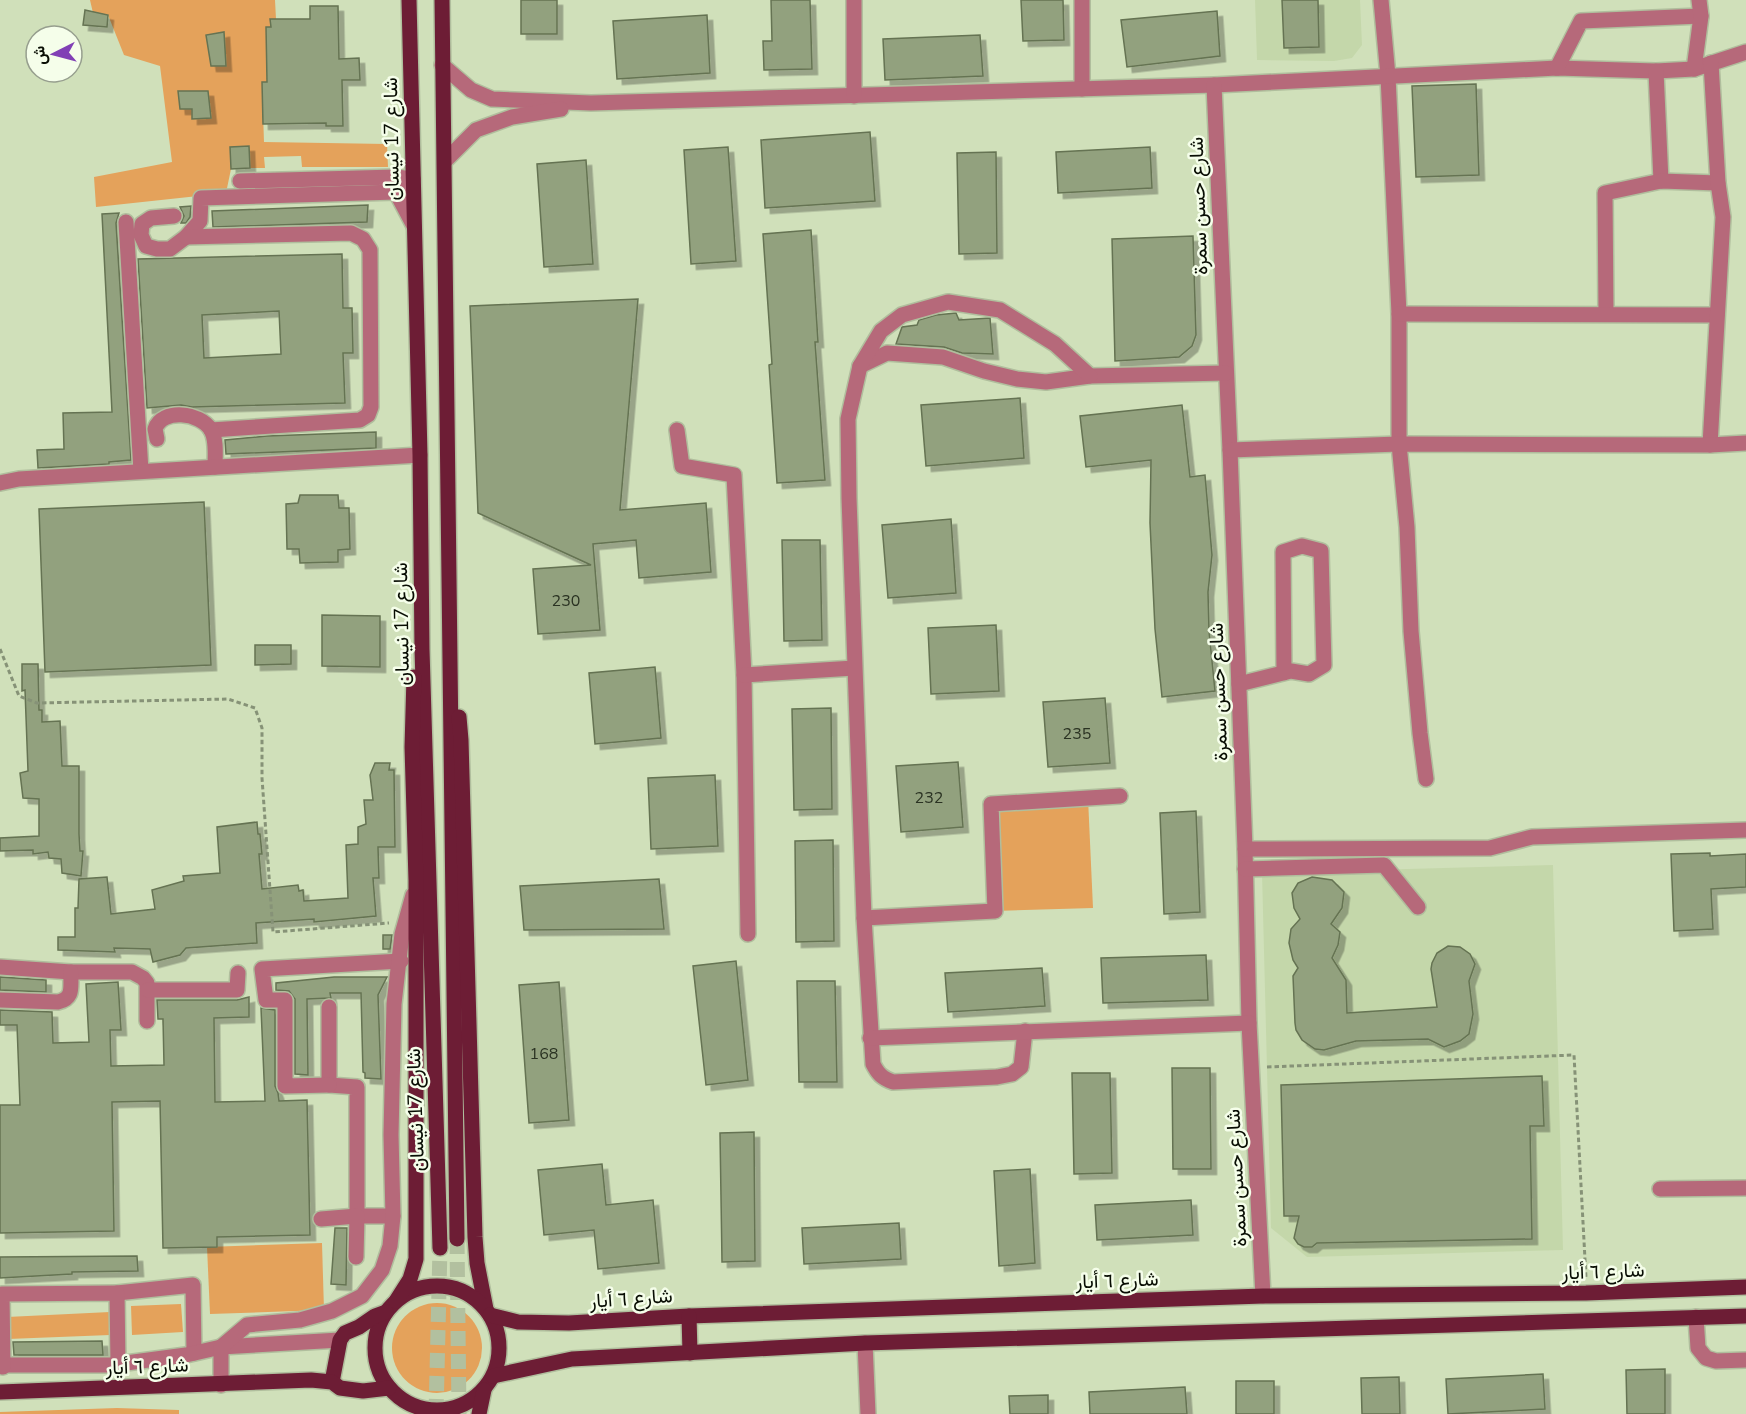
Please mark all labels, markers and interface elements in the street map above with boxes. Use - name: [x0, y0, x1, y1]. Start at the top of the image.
- north arrow: [24, 24, 84, 84]
- text: ش: [28, 45, 52, 66]
- street label: شارع 17 نيسان: [377, 77, 406, 201]
- street label: شارع حسن سمرة: [1183, 137, 1214, 275]
- street label: شارع 17 نيسان: [387, 562, 416, 686]
- house number: 230: [552, 590, 580, 612]
- street label: شارع حسن سمرة: [1203, 623, 1234, 761]
- house number: 235: [1063, 723, 1091, 745]
- house number: 232: [915, 787, 943, 809]
- house number: 168: [530, 1043, 558, 1065]
- street label: شارع 17 نيسان: [400, 1048, 431, 1172]
- street label: شارع حسن سمرة: [1219, 1108, 1254, 1248]
- street label: شارع ٦ أيار: [1560, 1257, 1645, 1286]
- street label: شارع ٦ أيار: [1074, 1266, 1159, 1295]
- street label: شارع ٦ أيار: [588, 1282, 674, 1315]
- street label: شارع ٦ أيار: [104, 1352, 189, 1381]

